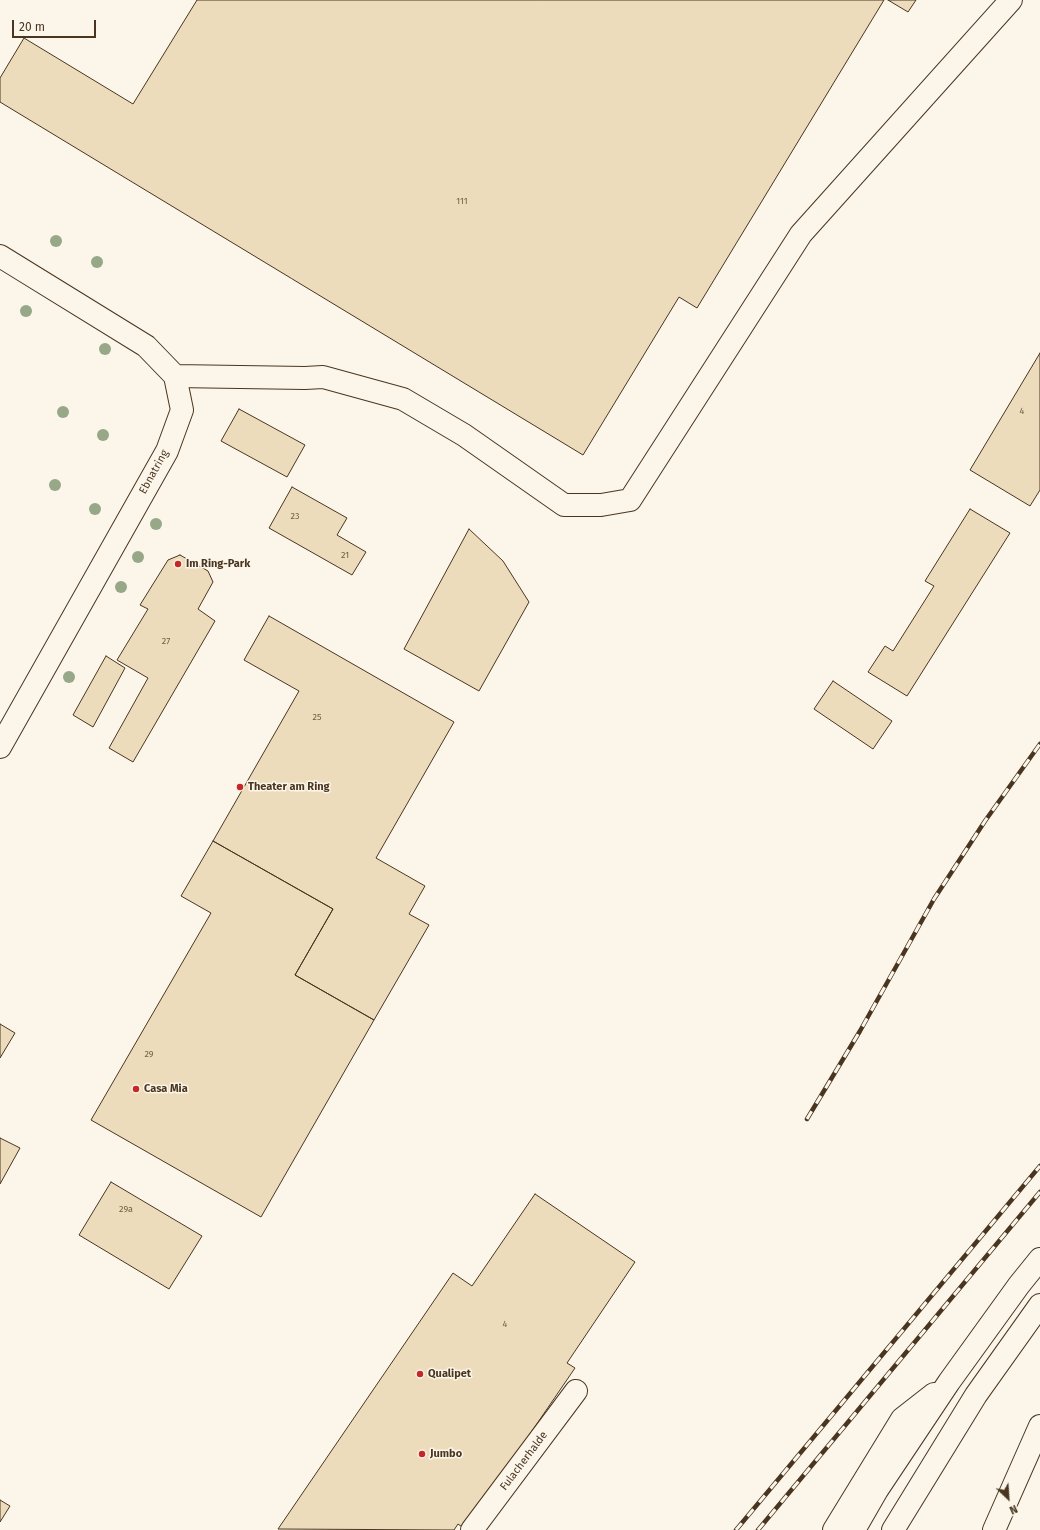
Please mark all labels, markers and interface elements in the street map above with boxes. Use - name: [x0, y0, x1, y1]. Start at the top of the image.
- scale bar: [14, 12, 98, 38]
- text: 20 m: [19, 20, 45, 34]
- house number: 111: [456, 196, 468, 206]
- house number: 4: [1020, 406, 1024, 416]
- street label: Ebnatring: [137, 448, 171, 496]
- house number: 23: [291, 511, 299, 521]
- house number: 21: [341, 550, 349, 560]
- place label: Im Ring-Park: [186, 557, 250, 571]
- marker: Im Ring-Park: [173, 559, 183, 569]
- house number: 27: [162, 636, 170, 646]
- house number: 25: [313, 712, 321, 722]
- place label: Theater am Ring: [248, 780, 330, 794]
- marker: Theater am Ring: [235, 782, 245, 792]
- house number: 29: [144, 1049, 154, 1059]
- place label: Casa Mia: [144, 1082, 188, 1096]
- marker: Casa Mia: [131, 1084, 141, 1094]
- house number: 29a: [119, 1204, 133, 1214]
- house number: 4: [503, 1319, 507, 1329]
- place label: Qualipet: [428, 1367, 471, 1381]
- marker: Qualipet: [415, 1369, 425, 1379]
- street label: Fulacherhalde: [497, 1429, 551, 1493]
- place label: Jumbo: [430, 1447, 462, 1461]
- marker: Jumbo: [417, 1449, 427, 1459]
- north arrow: [988, 1478, 1028, 1518]
- text: N: [1007, 1502, 1019, 1517]

